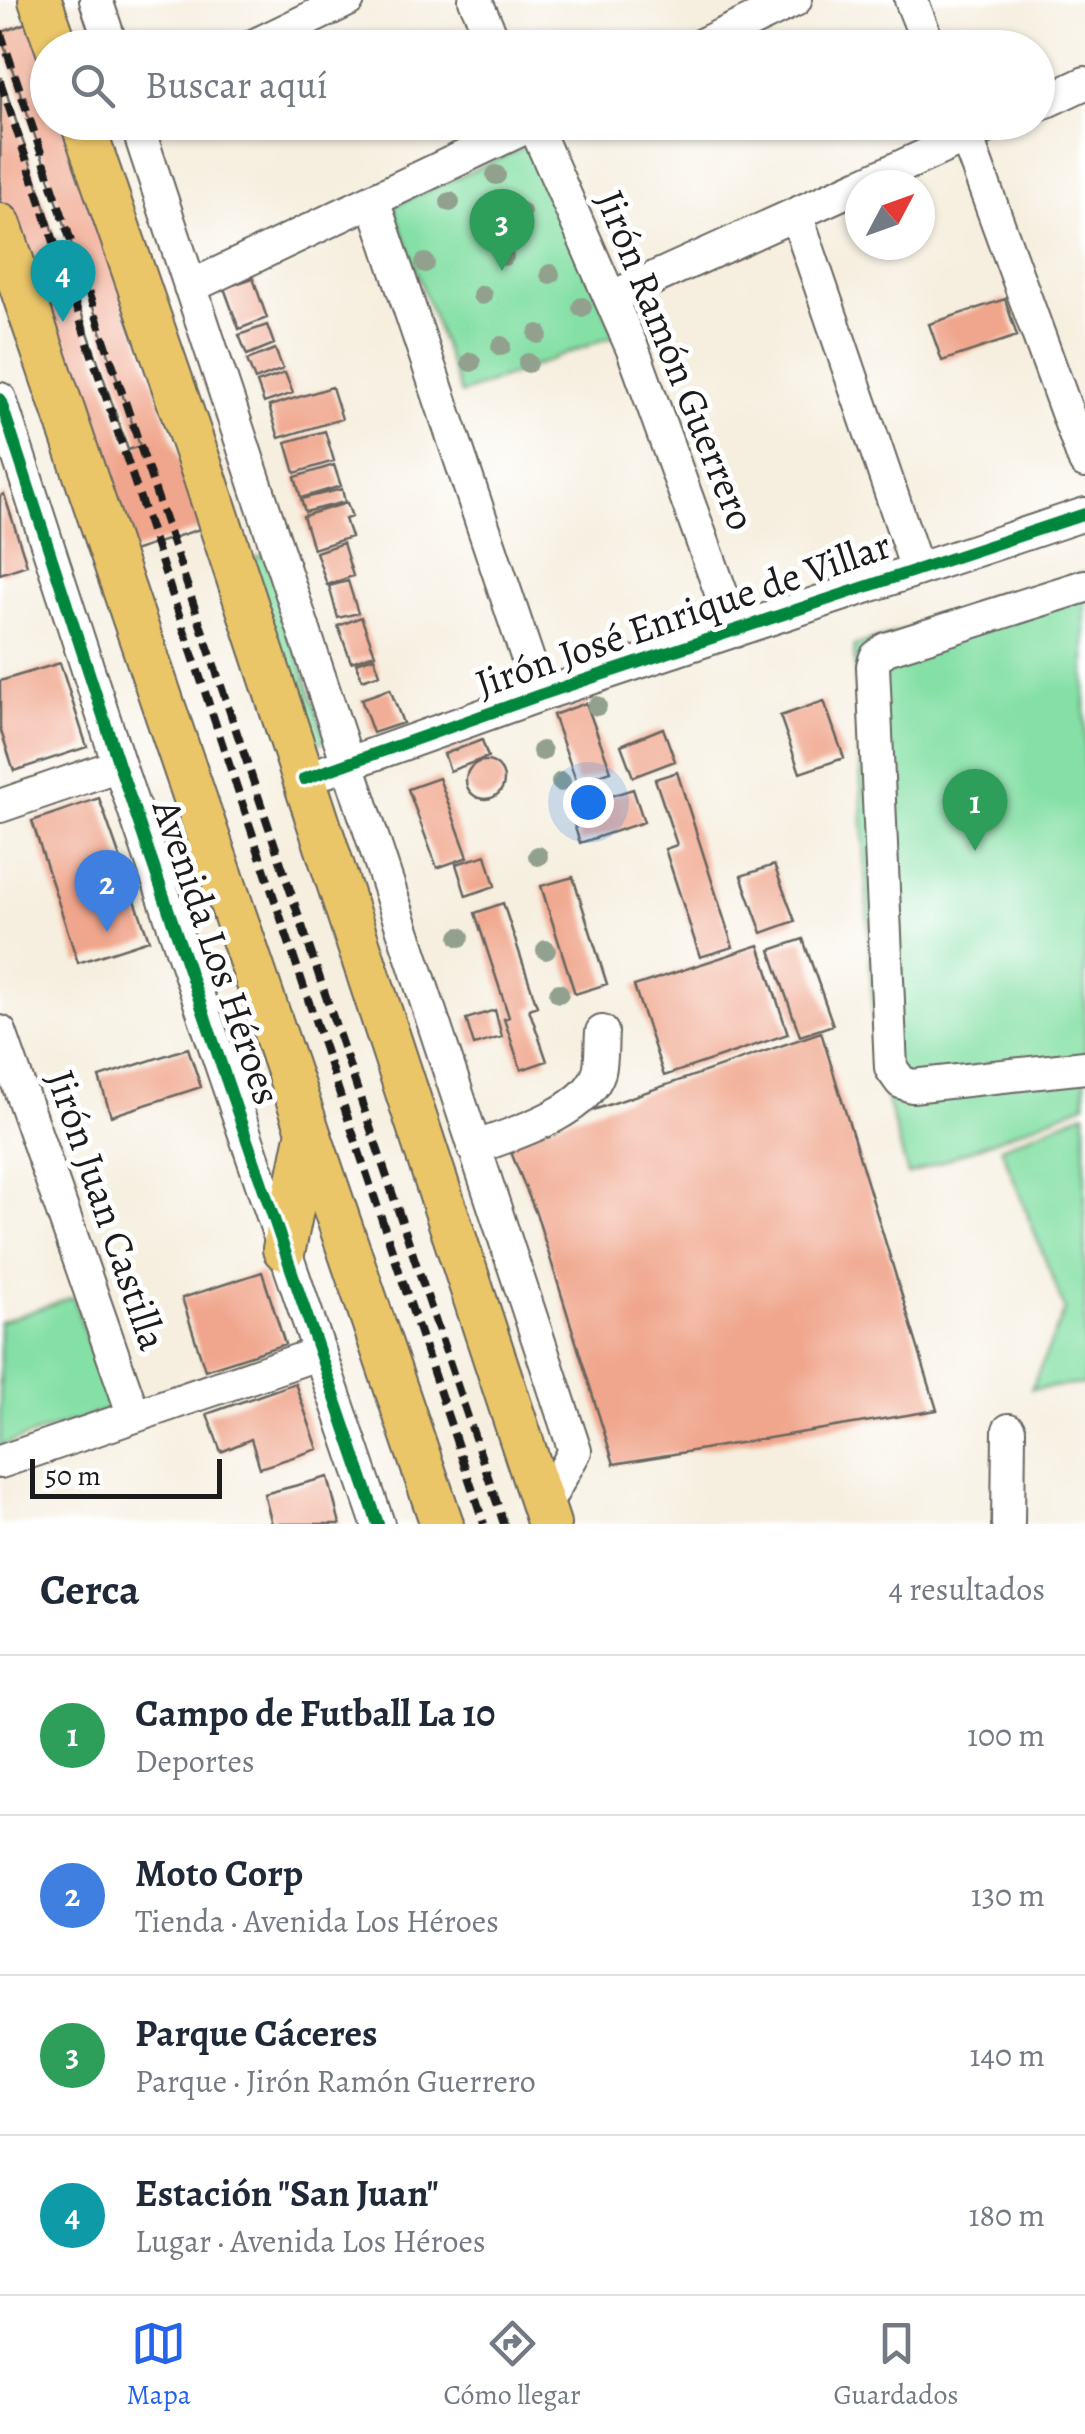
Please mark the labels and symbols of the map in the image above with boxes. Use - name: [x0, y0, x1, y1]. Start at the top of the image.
- north arrow: [845, 170, 935, 260]
- street label: Jirón Ramón Guerrero: [583, 182, 769, 538]
- pin: 3: [470, 188, 534, 271]
- pin: 4: [30, 240, 96, 322]
- street label: Jirón José Enrique de Villar: [468, 517, 898, 711]
- pin: 1: [942, 768, 1008, 851]
- your location: [563, 777, 614, 828]
- street label: Avenida Los Héroes: [139, 791, 295, 1112]
- pin: 2: [74, 850, 140, 932]
- street label: Jirón Juan Castilla: [33, 1063, 181, 1358]
- scale bar: [30, 1454, 222, 1498]

